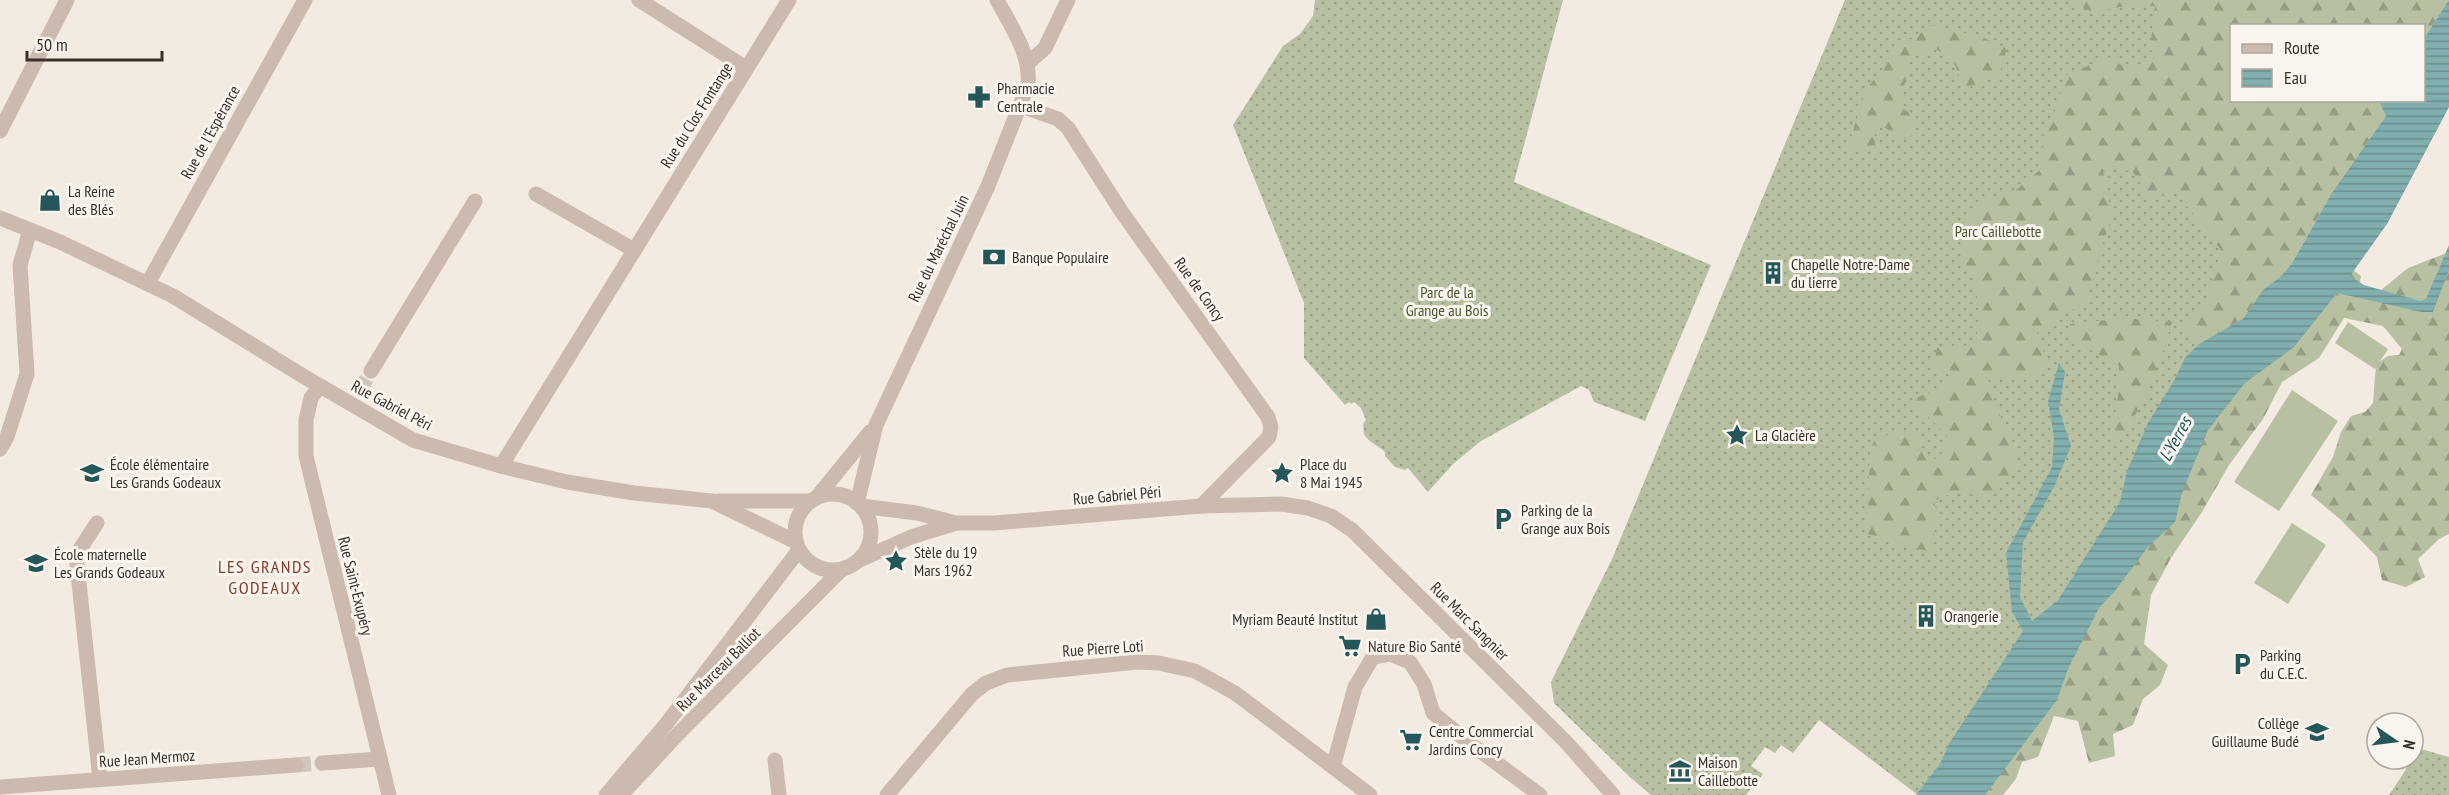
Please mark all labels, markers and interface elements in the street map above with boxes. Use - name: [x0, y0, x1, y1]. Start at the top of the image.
- scale bar: [27, 24, 162, 62]
- legend: [2230, 24, 2425, 102]
- text: 50 m: [36, 33, 68, 56]
- text: Route: [2284, 36, 2320, 59]
- street label: Rue du Clos Fontange: [656, 59, 736, 171]
- text: Eau: [2284, 66, 2307, 89]
- place label: Pharmacie Centrale: [997, 78, 1055, 116]
- street label: Rue de l'Espérance: [176, 82, 244, 182]
- pharmacy icon: Pharmacie Centrale: [966, 84, 992, 110]
- place label: La Reine des Blés: [68, 181, 115, 219]
- shop icon: La Reine des Blés: [37, 187, 63, 213]
- street label: Rue du Maréchal Juin: [903, 191, 973, 305]
- park label: Parc Caillebotte: [1955, 221, 2041, 241]
- bank icon: Banque Populaire: [981, 244, 1007, 270]
- place label: Banque Populaire: [1012, 247, 1109, 267]
- street label: Rue de Concy: [1170, 253, 1230, 325]
- place label: Chapelle Notre-Dame du lierre: [1791, 254, 1910, 292]
- building icon: Chapelle Notre-Dame du lierre: [1760, 260, 1786, 286]
- park label: Parc de la Grange au Bois: [1406, 282, 1488, 320]
- street label: Rue Gabriel Péri: [348, 375, 436, 435]
- water label: L'Yerres: [2154, 411, 2197, 465]
- place icon: La Glacière: [1724, 422, 1750, 448]
- place label: La Glacière: [1755, 425, 1816, 445]
- place label: École élémentaire Les Grands Godeaux: [110, 454, 221, 492]
- place label: Place du 8 Mai 1945: [1300, 454, 1363, 492]
- school or university icon: École élémentaire Les Grands Godeaux: [79, 460, 105, 486]
- place icon: Place du 8 Mai 1945: [1269, 460, 1295, 486]
- street label: Rue Gabriel Péri: [1072, 481, 1162, 509]
- place label: Parking de la Grange aux Bois: [1521, 500, 1610, 538]
- parking icon: Parking de la Grange aux Bois: [1490, 506, 1516, 532]
- street label: Rue Saint-Exupéry: [334, 534, 378, 638]
- place label: Stèle du 19 Mars 1962: [914, 542, 977, 580]
- place label: École maternelle Les Grands Godeaux: [54, 544, 165, 582]
- place icon: Stèle du 19 Mars 1962: [883, 548, 909, 574]
- school or university icon: École maternelle Les Grands Godeaux: [23, 550, 49, 576]
- district label: LES GRANDS GODEAUX: [218, 555, 312, 599]
- street label: Rue Marc Sangnier: [1426, 577, 1514, 665]
- building icon: Orangerie: [1913, 603, 1939, 629]
- shop icon: Myriam Beauté Institut: [1363, 606, 1389, 632]
- place label: Orangerie: [1944, 606, 1999, 626]
- place label: Myriam Beauté Institut: [1232, 609, 1359, 629]
- street label: Rue Marceau Balliot: [672, 622, 765, 715]
- supermarket icon: Nature Bio Santé: [1337, 633, 1363, 659]
- street label: Rue Pierre Loti: [1062, 635, 1144, 661]
- place label: Nature Bio Santé: [1368, 636, 1461, 656]
- place label: Parking du C.E.C.: [2260, 645, 2307, 683]
- parking icon: Parking du C.E.C.: [2229, 651, 2255, 677]
- north arrow: [2365, 711, 2425, 771]
- place label: Collège Guillaume Budé: [2211, 713, 2299, 751]
- school or university icon: Collège Guillaume Budé: [2304, 719, 2330, 745]
- place label: Centre Commercial Jardins Concy: [1428, 721, 1533, 759]
- supermarket icon: Centre Commercial Jardins Concy: [1398, 727, 1424, 753]
- text: N: [2399, 738, 2420, 751]
- street label: Rue Jean Mermoz: [98, 745, 196, 771]
- place label: Maison Caillebotte: [1698, 752, 1758, 790]
- museum icon: Maison Caillebotte: [1667, 758, 1693, 784]

